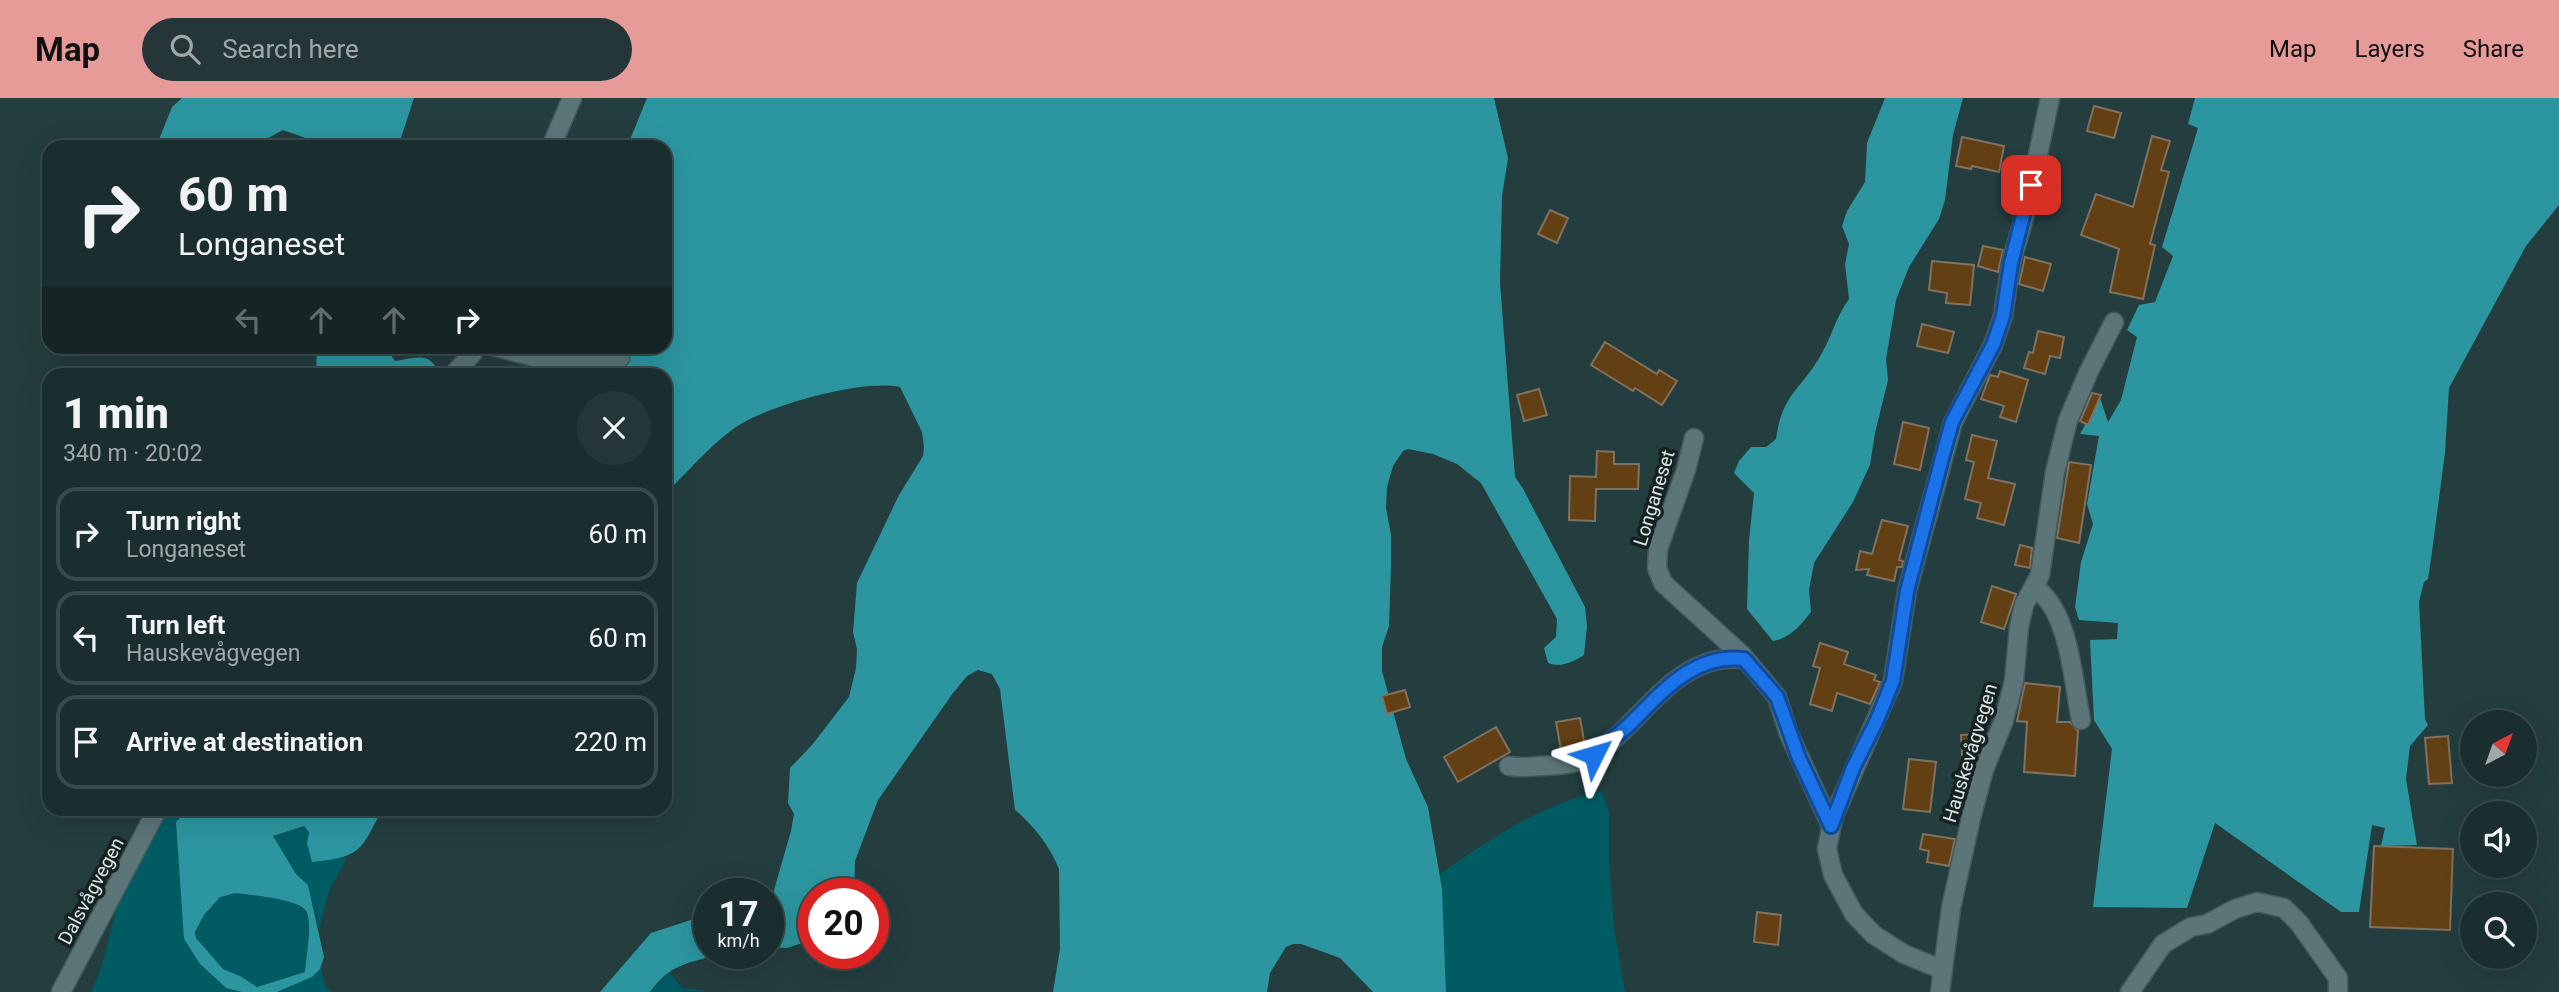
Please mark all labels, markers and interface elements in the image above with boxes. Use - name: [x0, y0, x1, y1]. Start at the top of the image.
- search box: [142, 18, 632, 81]
- text: Map: [35, 30, 100, 69]
- icon: search: [166, 30, 204, 68]
- text: Search here: [222, 34, 359, 64]
- text: Map: [2269, 35, 2317, 63]
- text: Layers: [2355, 35, 2425, 63]
- text: Share: [2463, 35, 2524, 63]
- pin: [2001, 155, 2061, 215]
- text: 60 m: [178, 166, 289, 223]
- icon: arrive: [2012, 166, 2050, 204]
- icon: right: [63, 168, 154, 259]
- text: Longaneset: [178, 225, 345, 263]
- icon: left: [229, 301, 267, 339]
- icon: ahead: [302, 301, 340, 339]
- icon: ahead: [375, 301, 413, 339]
- icon: right: [448, 301, 486, 339]
- text: 1 min: [63, 389, 169, 438]
- button: close: [577, 391, 651, 465]
- text: 340 m · 20:02: [63, 440, 202, 467]
- street label: Longaneset: [1628, 447, 1680, 549]
- text: Turn right: [126, 506, 241, 536]
- icon: right: [67, 515, 105, 553]
- text: 60 m: [589, 519, 647, 549]
- text: Longaneset: [126, 536, 246, 563]
- text: Turn left: [126, 610, 225, 640]
- icon: left: [67, 619, 105, 657]
- text: 60 m: [589, 623, 647, 653]
- text: Hauskevågvegen: [126, 640, 300, 667]
- street label: Hauskevågvegen: [1938, 681, 2002, 825]
- north arrow: [2460, 710, 2538, 788]
- map controls: [2460, 710, 2537, 969]
- position arrow: [1557, 718, 1631, 792]
- icon: arrive: [67, 723, 105, 761]
- text: Arrive at destination: [126, 727, 363, 757]
- text: 220 m: [574, 727, 647, 757]
- button: sound: [2460, 801, 2537, 878]
- street label: Dalsvågvegen: [53, 834, 129, 948]
- speed limit sign: 20: [798, 878, 889, 969]
- button: search: [2460, 892, 2537, 969]
- text: 17: [718, 894, 759, 935]
- text: km/h: [717, 930, 760, 951]

